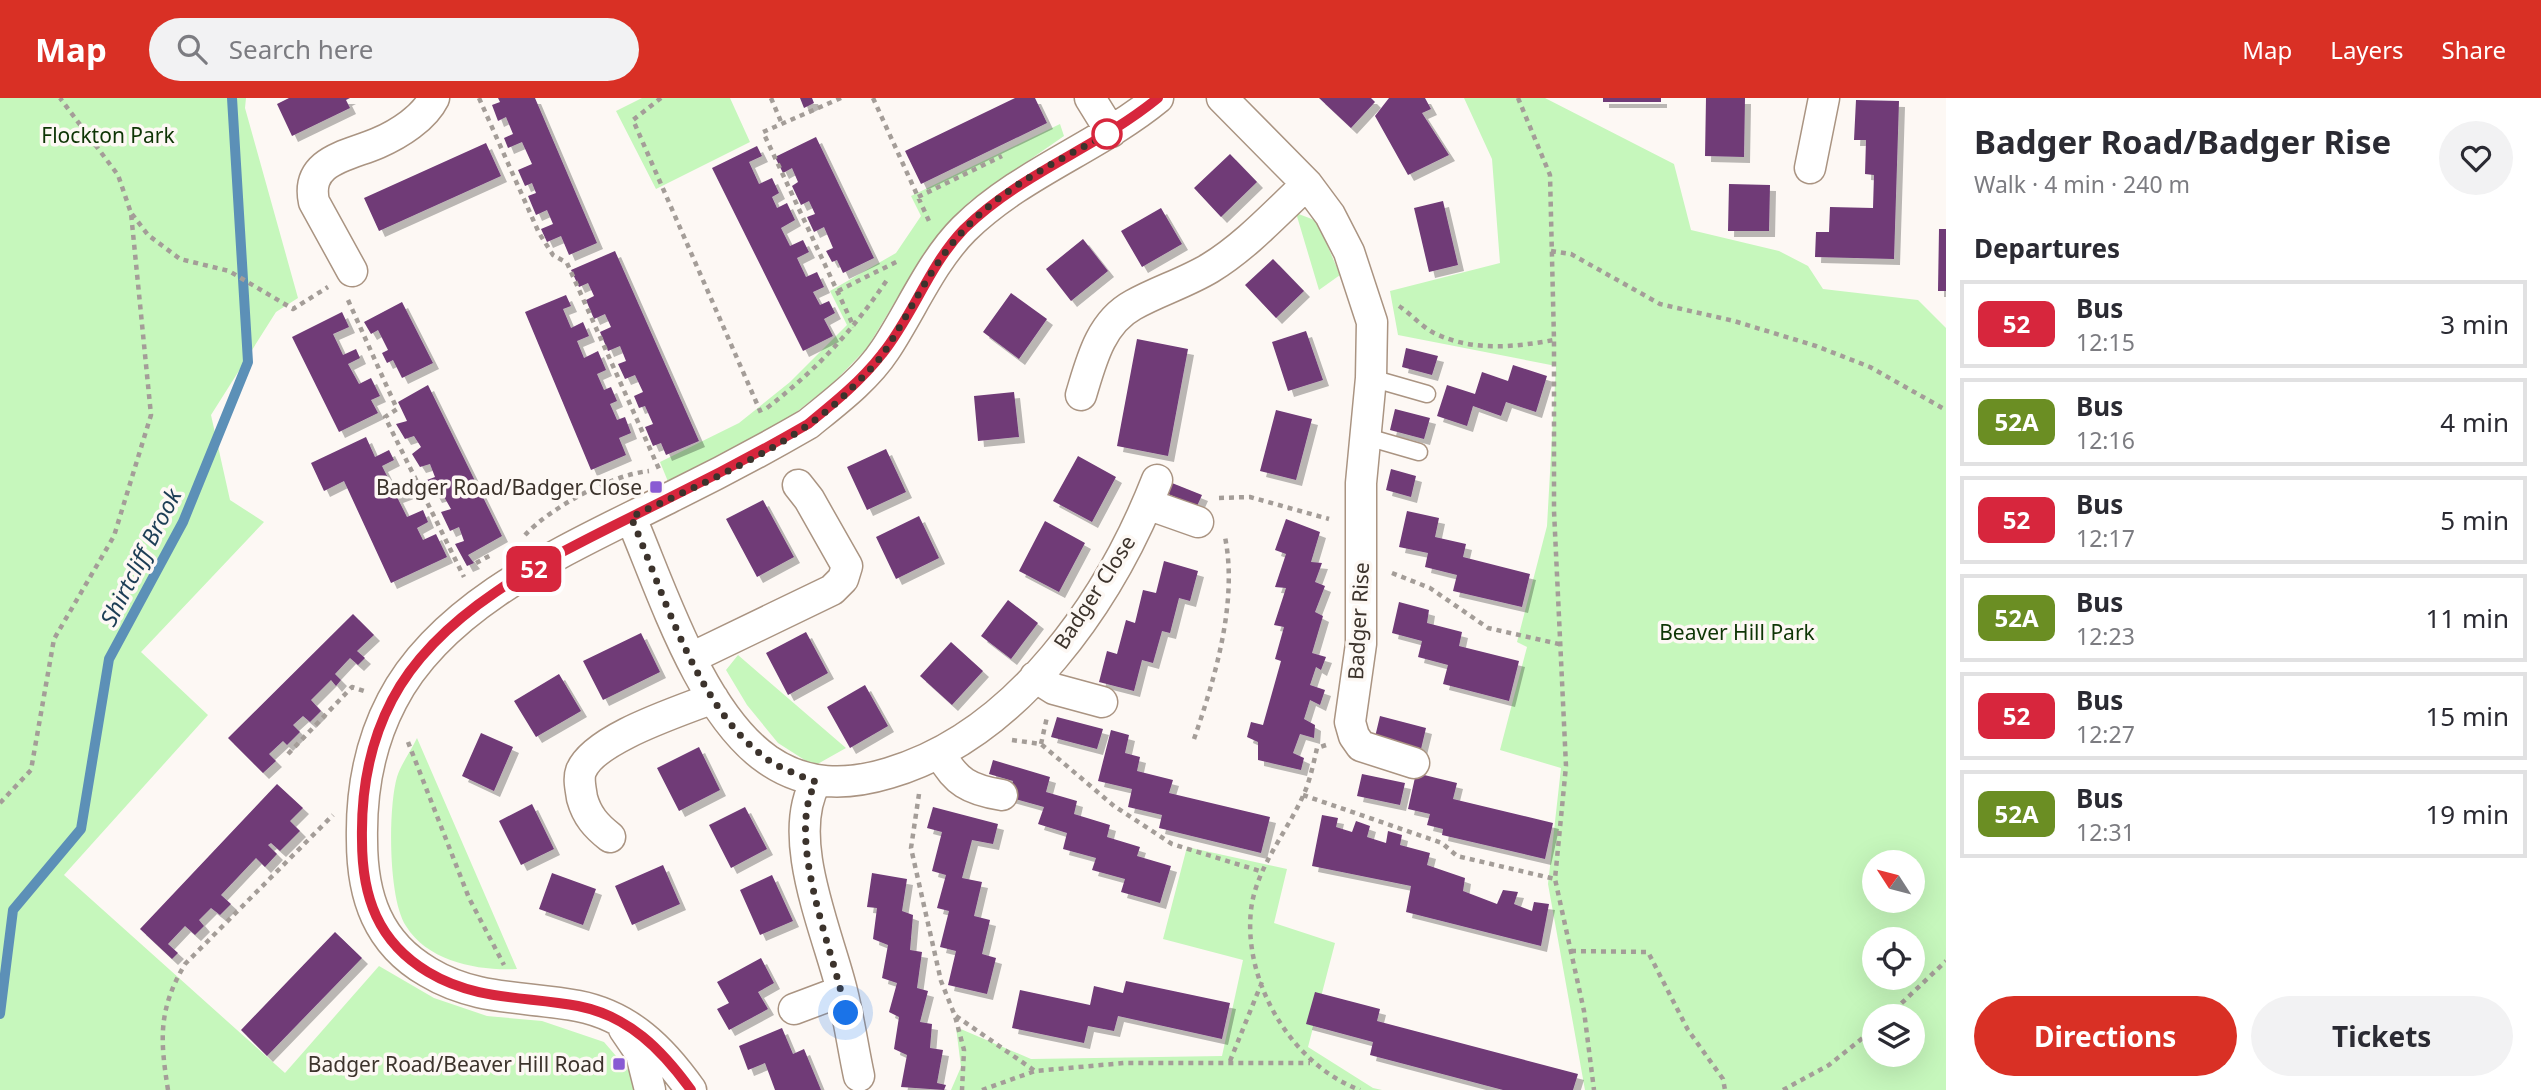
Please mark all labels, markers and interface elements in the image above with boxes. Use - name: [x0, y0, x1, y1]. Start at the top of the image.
- search box: [149, 18, 639, 81]
- text: Map: [35, 27, 107, 72]
- icon: search: [173, 30, 211, 68]
- text: Search here: [229, 31, 373, 67]
- text: Map: [2242, 33, 2292, 66]
- text: Layers: [2330, 33, 2404, 66]
- text: Share: [2442, 33, 2506, 66]
- unlabelled marker: [1092, 119, 1122, 149]
- text: Badger Road/Badger Rise: [1974, 119, 2391, 164]
- park label: Flockton Park: [41, 121, 175, 149]
- button: heart: [2439, 121, 2513, 195]
- text: Walk · 4 min · 240 m: [1974, 168, 2190, 200]
- text: Departures: [1974, 230, 2120, 266]
- text: Bus: [2076, 290, 2123, 326]
- text: 3 min: [2440, 306, 2509, 342]
- text: 52: [2003, 307, 2030, 340]
- text: 12:15: [2076, 326, 2135, 358]
- text: Bus: [2076, 388, 2123, 424]
- text: 4 min: [2440, 404, 2509, 440]
- text: 52A: [1994, 405, 2039, 438]
- text: 12:16: [2076, 424, 2135, 456]
- place label: Badger Road/Badger Close: [376, 473, 642, 501]
- marker: Badger Road/Badger Close: [648, 479, 664, 495]
- water label: Shirtcliff Brook: [92, 481, 189, 631]
- text: Bus: [2076, 486, 2123, 522]
- text: 5 min: [2440, 502, 2509, 538]
- text: 52: [2003, 503, 2030, 536]
- text: 12:17: [2076, 522, 2135, 554]
- street label: Badger Close: [1047, 530, 1141, 654]
- line badge: 52: [503, 546, 566, 592]
- text: 52: [520, 552, 548, 585]
- street label: Badger Rise: [1341, 562, 1375, 680]
- text: Bus: [2076, 584, 2123, 620]
- text: 11 min: [2425, 600, 2509, 636]
- text: 52A: [1994, 601, 2039, 634]
- park label: Beaver Hill Park: [1659, 618, 1816, 646]
- text: 12:23: [2076, 620, 2135, 652]
- text: Bus: [2076, 682, 2123, 718]
- text: 15 min: [2425, 698, 2509, 734]
- text: 52: [2003, 699, 2030, 732]
- text: 12:27: [2076, 718, 2135, 750]
- text: Bus: [2076, 780, 2123, 816]
- text: 19 min: [2425, 796, 2509, 832]
- text: 52A: [1994, 797, 2039, 830]
- text: 12:31: [2076, 816, 2135, 848]
- north arrow: [1862, 850, 1925, 914]
- map controls: [1862, 850, 1925, 1067]
- button: locate: [1862, 927, 1925, 990]
- your location: [828, 995, 863, 1030]
- button: Directions: [1974, 996, 2237, 1076]
- button: Tickets: [2251, 996, 2513, 1076]
- button: layers: [1862, 1004, 1925, 1067]
- place label: Badger Road/Beaver Hill Road: [308, 1050, 605, 1078]
- marker: Badger Road/Beaver Hill Road: [611, 1056, 627, 1072]

